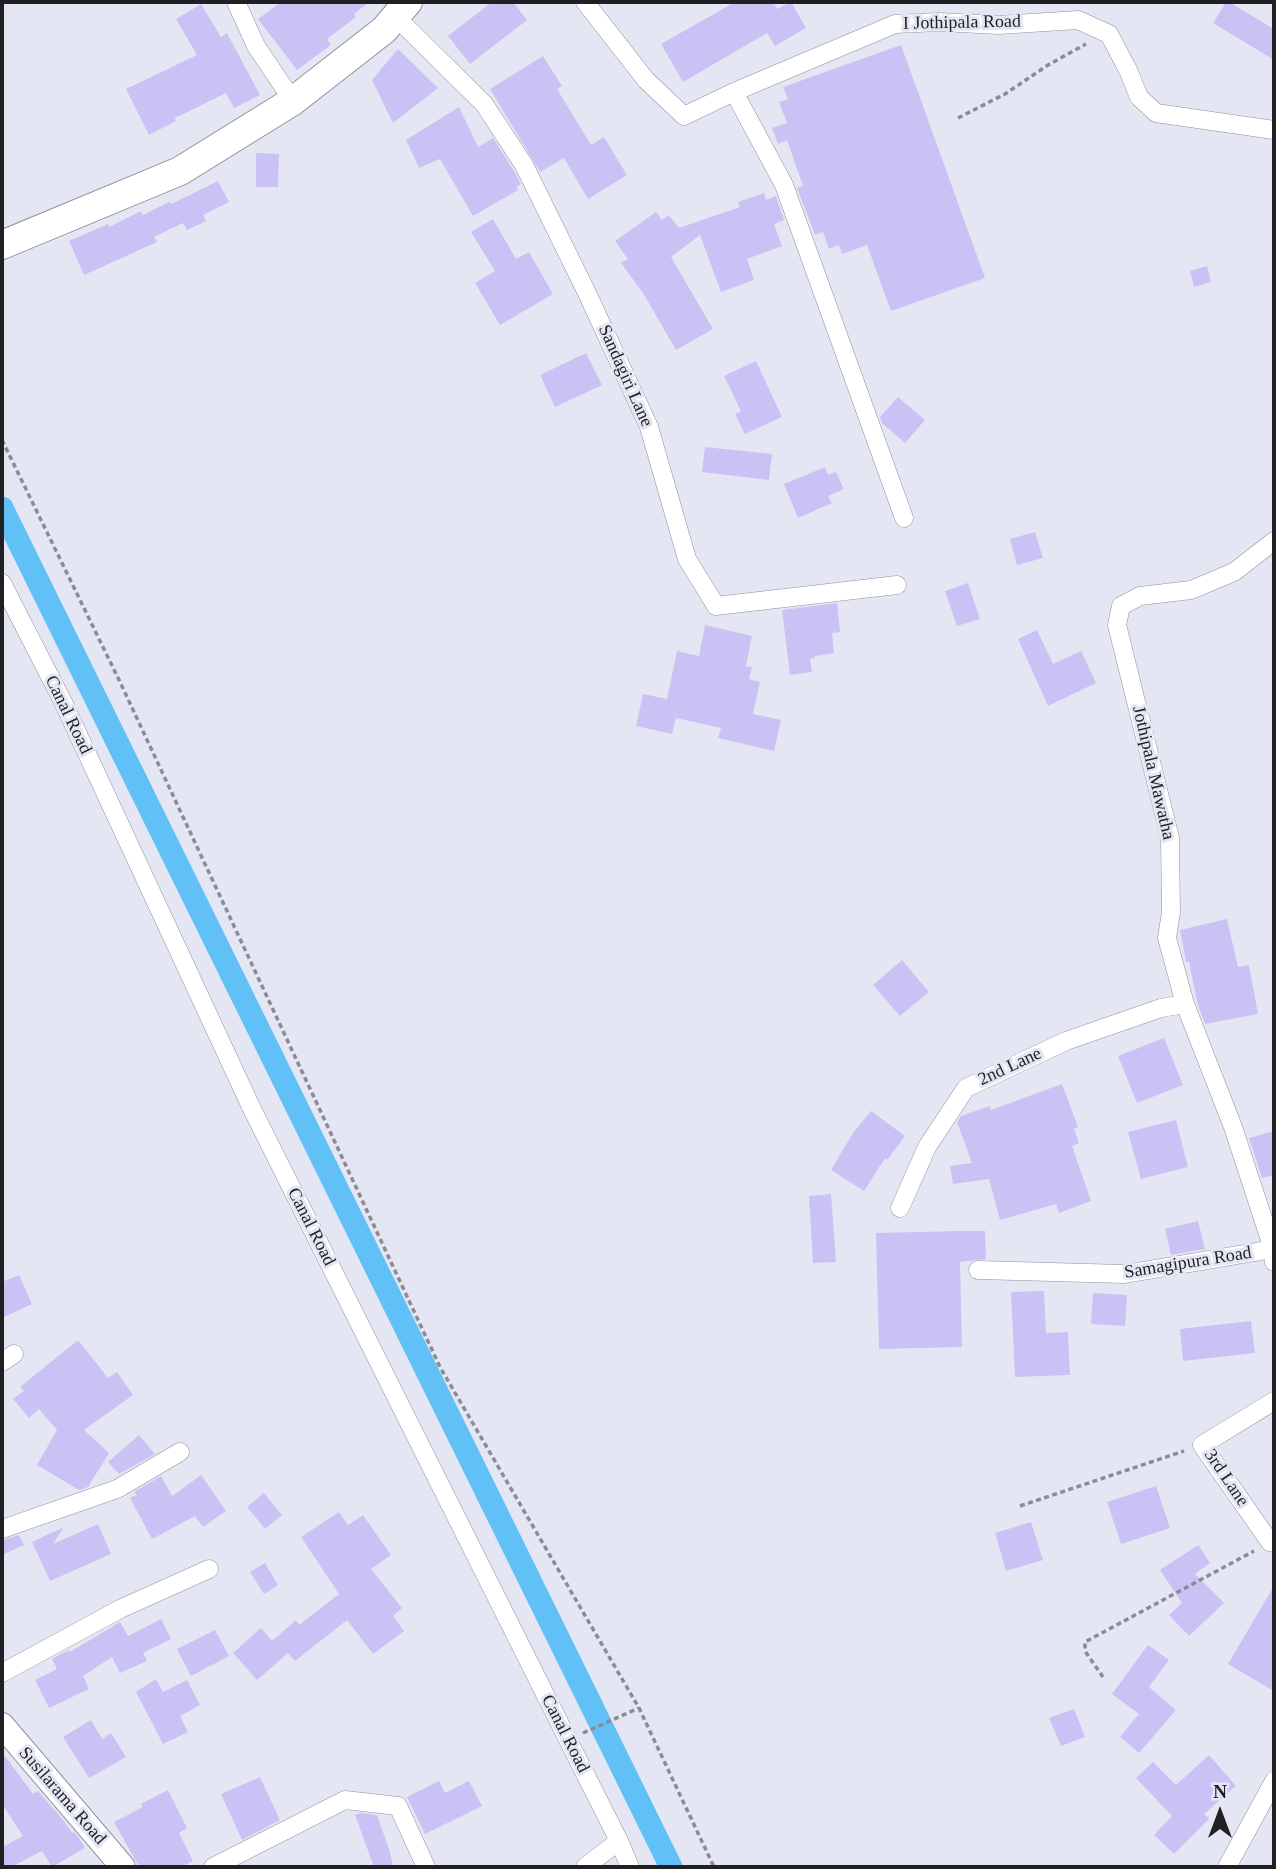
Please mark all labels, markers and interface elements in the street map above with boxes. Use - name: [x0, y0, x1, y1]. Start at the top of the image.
- street label: I Jothipala Road: [903, 11, 1021, 35]
- street label: Sandagiri Lane: [593, 322, 657, 430]
- street label: Canal Road: [40, 672, 96, 758]
- street label: Jothipala Mawatha: [1127, 704, 1179, 842]
- street label: 2nd Lane: [975, 1043, 1045, 1091]
- street label: Canal Road: [282, 1184, 340, 1270]
- street label: Samagipura Road: [1123, 1242, 1253, 1284]
- street label: 3rd Lane: [1199, 1445, 1253, 1511]
- street label: Canal Road: [536, 1691, 594, 1777]
- street label: Susilarama Road: [14, 1743, 110, 1849]
- north arrow: [1185, 1778, 1255, 1848]
- text: N: [1213, 1781, 1227, 1802]

